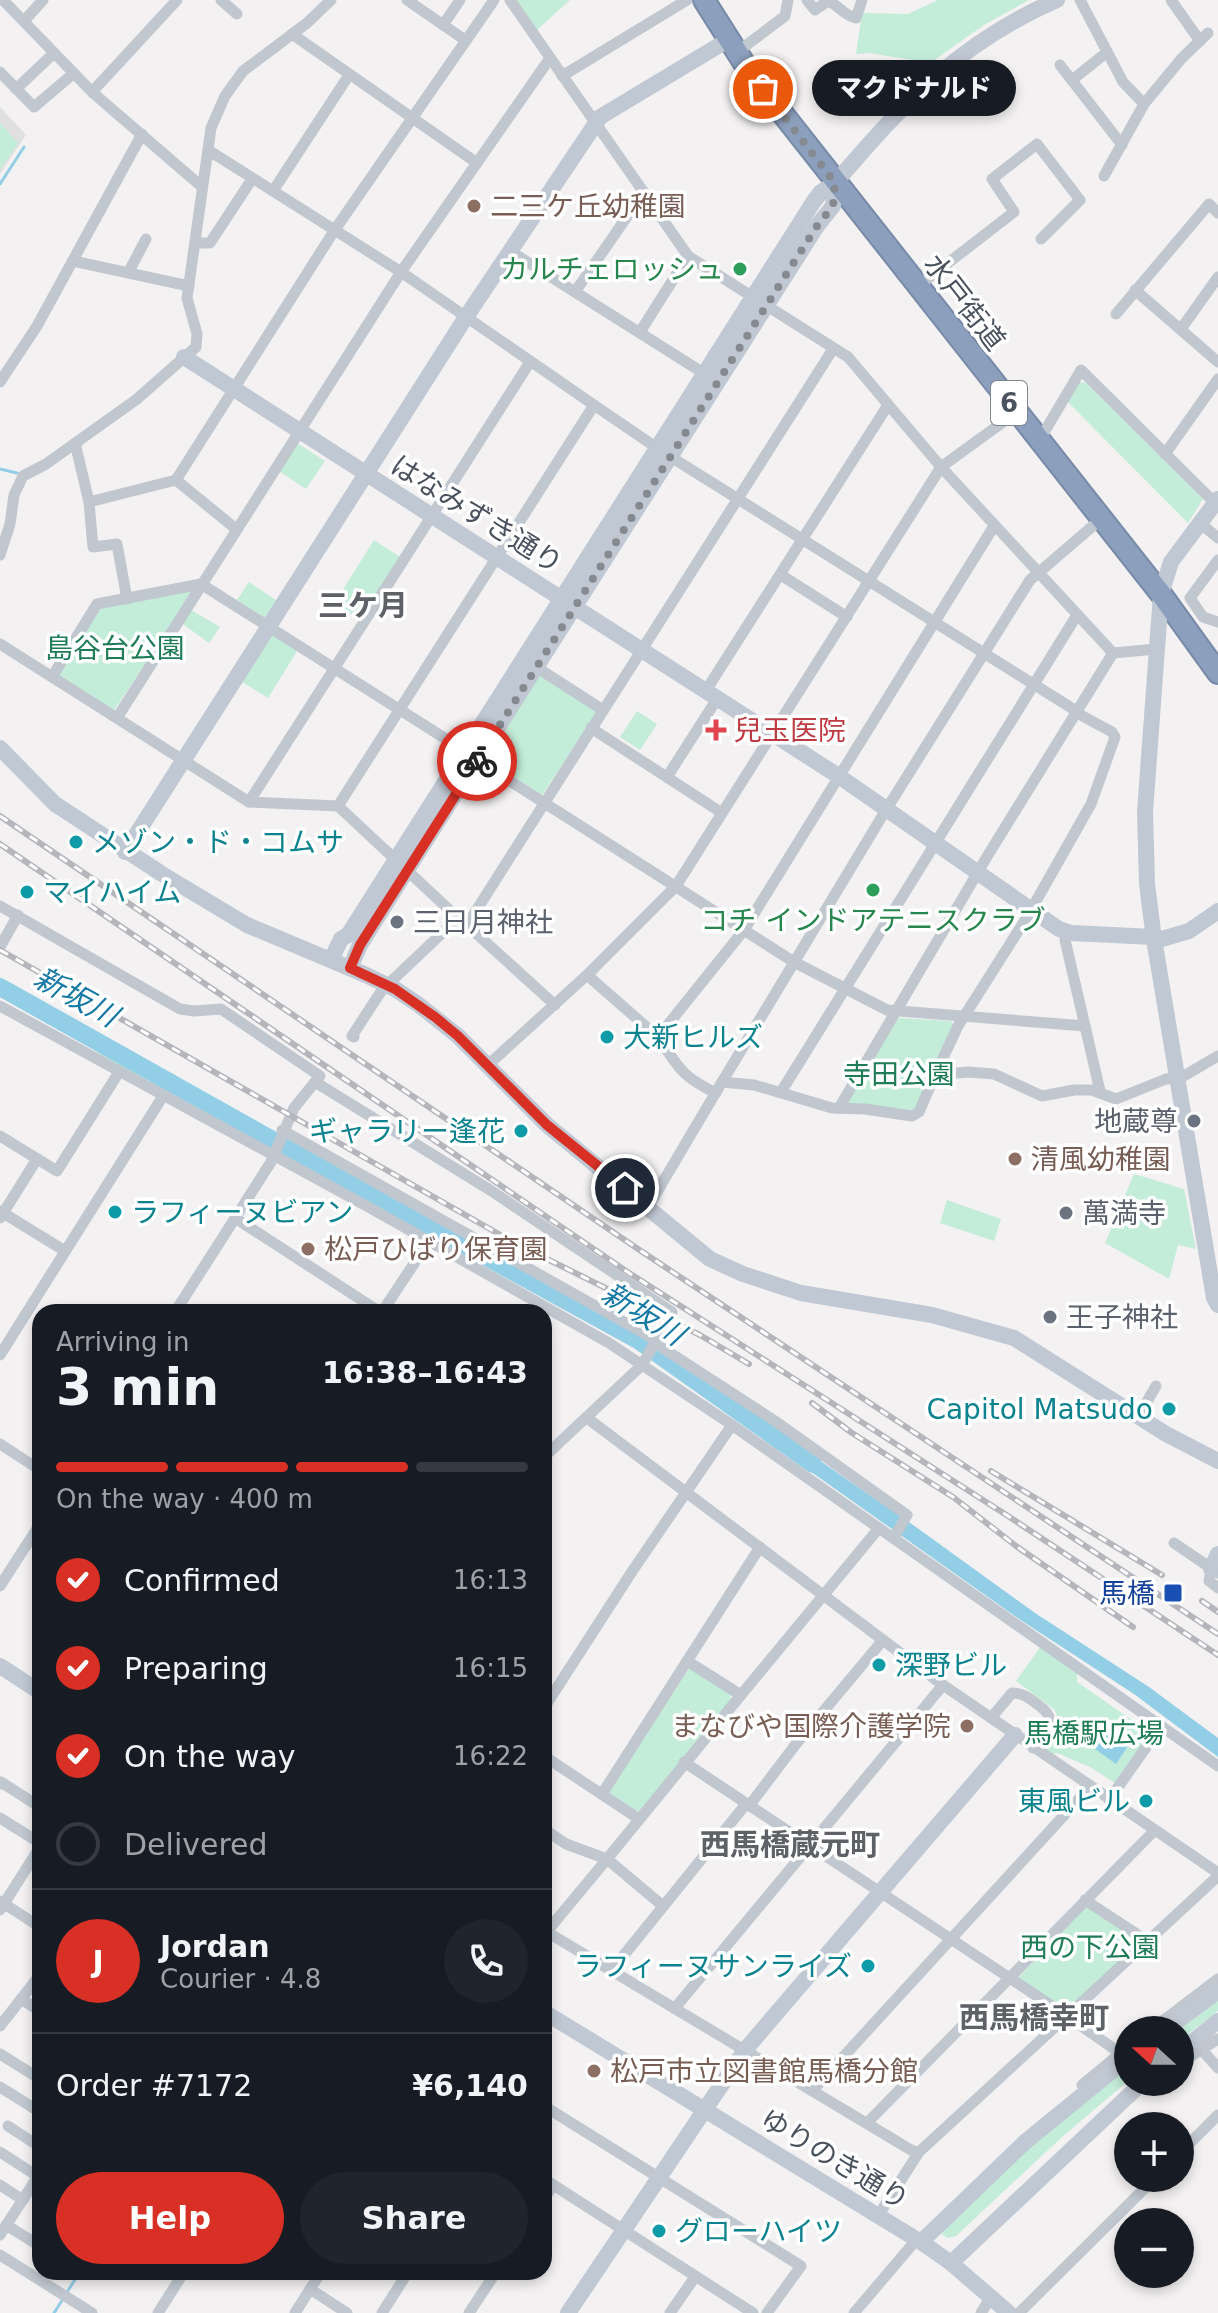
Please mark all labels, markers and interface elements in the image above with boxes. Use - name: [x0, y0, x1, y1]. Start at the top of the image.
- pin: [729, 55, 797, 123]
- callout: マクドナルド: [811, 61, 1015, 117]
- icon: bag: [741, 67, 785, 111]
- text: マクドナルド: [836, 73, 992, 103]
- place label: 二三ケ丘幼稚園: [490, 190, 686, 223]
- marker: 二三ケ丘幼稚園: [465, 197, 483, 215]
- street label: 水戸街道: [917, 248, 1012, 357]
- place label: カルチェロッシュ: [500, 253, 724, 286]
- marker: カルチェロッシュ: [731, 260, 749, 278]
- road number: 6: [991, 381, 1027, 425]
- street label: はなみずき通り: [385, 448, 569, 580]
- district label: 三ケ月: [318, 588, 408, 623]
- park label: 島谷台公園: [45, 632, 185, 665]
- place label: 兒玉医院: [734, 714, 846, 747]
- marker: 兒玉医院: [705, 719, 727, 741]
- courier: [437, 721, 517, 801]
- icon: bike: [455, 739, 499, 783]
- place label: メゾン・ド・コムサ: [92, 826, 344, 859]
- marker: メゾン・ド・コムサ: [67, 833, 85, 851]
- place label: マイハイム: [43, 876, 181, 909]
- marker: コチ インドアテニスクラブ: [864, 881, 882, 899]
- marker: マイハイム: [18, 883, 36, 901]
- place label: コチ インドアテニスクラブ: [701, 904, 1045, 937]
- place label: 三日月神社: [413, 906, 553, 939]
- marker: 三日月神社: [388, 913, 406, 931]
- water label: 新坂川: [28, 959, 127, 1035]
- place label: 大新ヒルズ: [623, 1021, 763, 1054]
- marker: 大新ヒルズ: [598, 1028, 616, 1046]
- park label: 寺田公園: [843, 1058, 955, 1091]
- place label: 地蔵尊: [1094, 1105, 1178, 1138]
- marker: 地蔵尊: [1185, 1112, 1203, 1130]
- place label: ギャラリー逢花: [309, 1115, 505, 1148]
- marker: ギャラリー逢花: [512, 1122, 530, 1140]
- place label: 清風幼稚園: [1031, 1143, 1171, 1176]
- marker: 清風幼稚園: [1006, 1150, 1024, 1168]
- pin: [591, 1154, 659, 1222]
- icon: home: [603, 1166, 647, 1210]
- place label: ラフィーヌビアン: [131, 1196, 353, 1229]
- place label: 萬満寺: [1082, 1197, 1166, 1230]
- marker: ラフィーヌビアン: [106, 1203, 124, 1221]
- marker: 萬満寺: [1057, 1204, 1075, 1222]
- place label: 松戸ひばり保育園: [324, 1233, 548, 1266]
- marker: 松戸ひばり保育園: [299, 1240, 317, 1258]
- water label: 新坂川: [596, 1275, 693, 1354]
- place label: 王子神社: [1066, 1301, 1178, 1334]
- marker: 王子神社: [1041, 1308, 1059, 1326]
- text: Arriving in: [56, 1327, 190, 1357]
- text: 16:38–16:43: [322, 1355, 528, 1390]
- text: 3 min: [56, 1357, 219, 1417]
- place label: Capitol Matsudo: [926, 1393, 1153, 1426]
- marker: Capitol Matsudo: [1160, 1400, 1178, 1418]
- text: On the way · 400 m: [56, 1484, 313, 1514]
- icon: check: [56, 1558, 100, 1602]
- text: Confirmed: [124, 1563, 280, 1598]
- text: 16:13: [453, 1565, 528, 1595]
- place label: 馬橋: [1099, 1577, 1155, 1610]
- marker: 馬橋: [1162, 1582, 1184, 1604]
- icon: check: [56, 1646, 100, 1690]
- place label: 深野ビル: [895, 1649, 1007, 1682]
- text: Preparing: [124, 1651, 268, 1686]
- text: 16:15: [453, 1653, 528, 1683]
- marker: 深野ビル: [870, 1656, 888, 1674]
- place label: まなびや国際介護学院: [671, 1710, 951, 1743]
- marker: まなびや国際介護学院: [958, 1717, 976, 1735]
- park label: 馬橋駅広場: [1024, 1717, 1164, 1750]
- icon: check: [56, 1734, 100, 1778]
- text: On the way: [124, 1739, 296, 1774]
- text: 16:22: [453, 1741, 528, 1771]
- place label: 東風ビル: [1018, 1785, 1130, 1818]
- marker: 東風ビル: [1137, 1792, 1155, 1810]
- text: Delivered: [124, 1827, 268, 1862]
- district label: 西馬橋蔵元町: [700, 1827, 880, 1862]
- button: phone: [444, 1919, 528, 2003]
- text: Jordan: [160, 1929, 270, 1964]
- park label: 西の下公園: [1020, 1931, 1160, 1964]
- text: J: [92, 1944, 104, 1979]
- place label: ラフィーヌサンライズ: [573, 1950, 852, 1983]
- marker: ラフィーヌサンライズ: [859, 1957, 877, 1975]
- text: Courier · 4.8: [160, 1964, 321, 1994]
- district label: 西馬橋幸町: [959, 2000, 1109, 2035]
- north arrow: [1114, 2016, 1194, 2096]
- map controls: [1114, 2016, 1194, 2288]
- place label: 松戸市立図書館馬橋分館: [610, 2055, 918, 2088]
- marker: 松戸市立図書館馬橋分館: [585, 2062, 603, 2080]
- text: Order #7172: [56, 2068, 252, 2103]
- text: ¥6,140: [412, 2068, 528, 2103]
- street label: ゆりのき通り: [755, 2102, 915, 2217]
- button: +: [1114, 2112, 1194, 2192]
- button: Help: [56, 2172, 284, 2264]
- button: Share: [300, 2172, 528, 2264]
- button: −: [1114, 2208, 1194, 2288]
- place label: グローハイツ: [675, 2215, 842, 2248]
- marker: グローハイツ: [650, 2222, 668, 2240]

